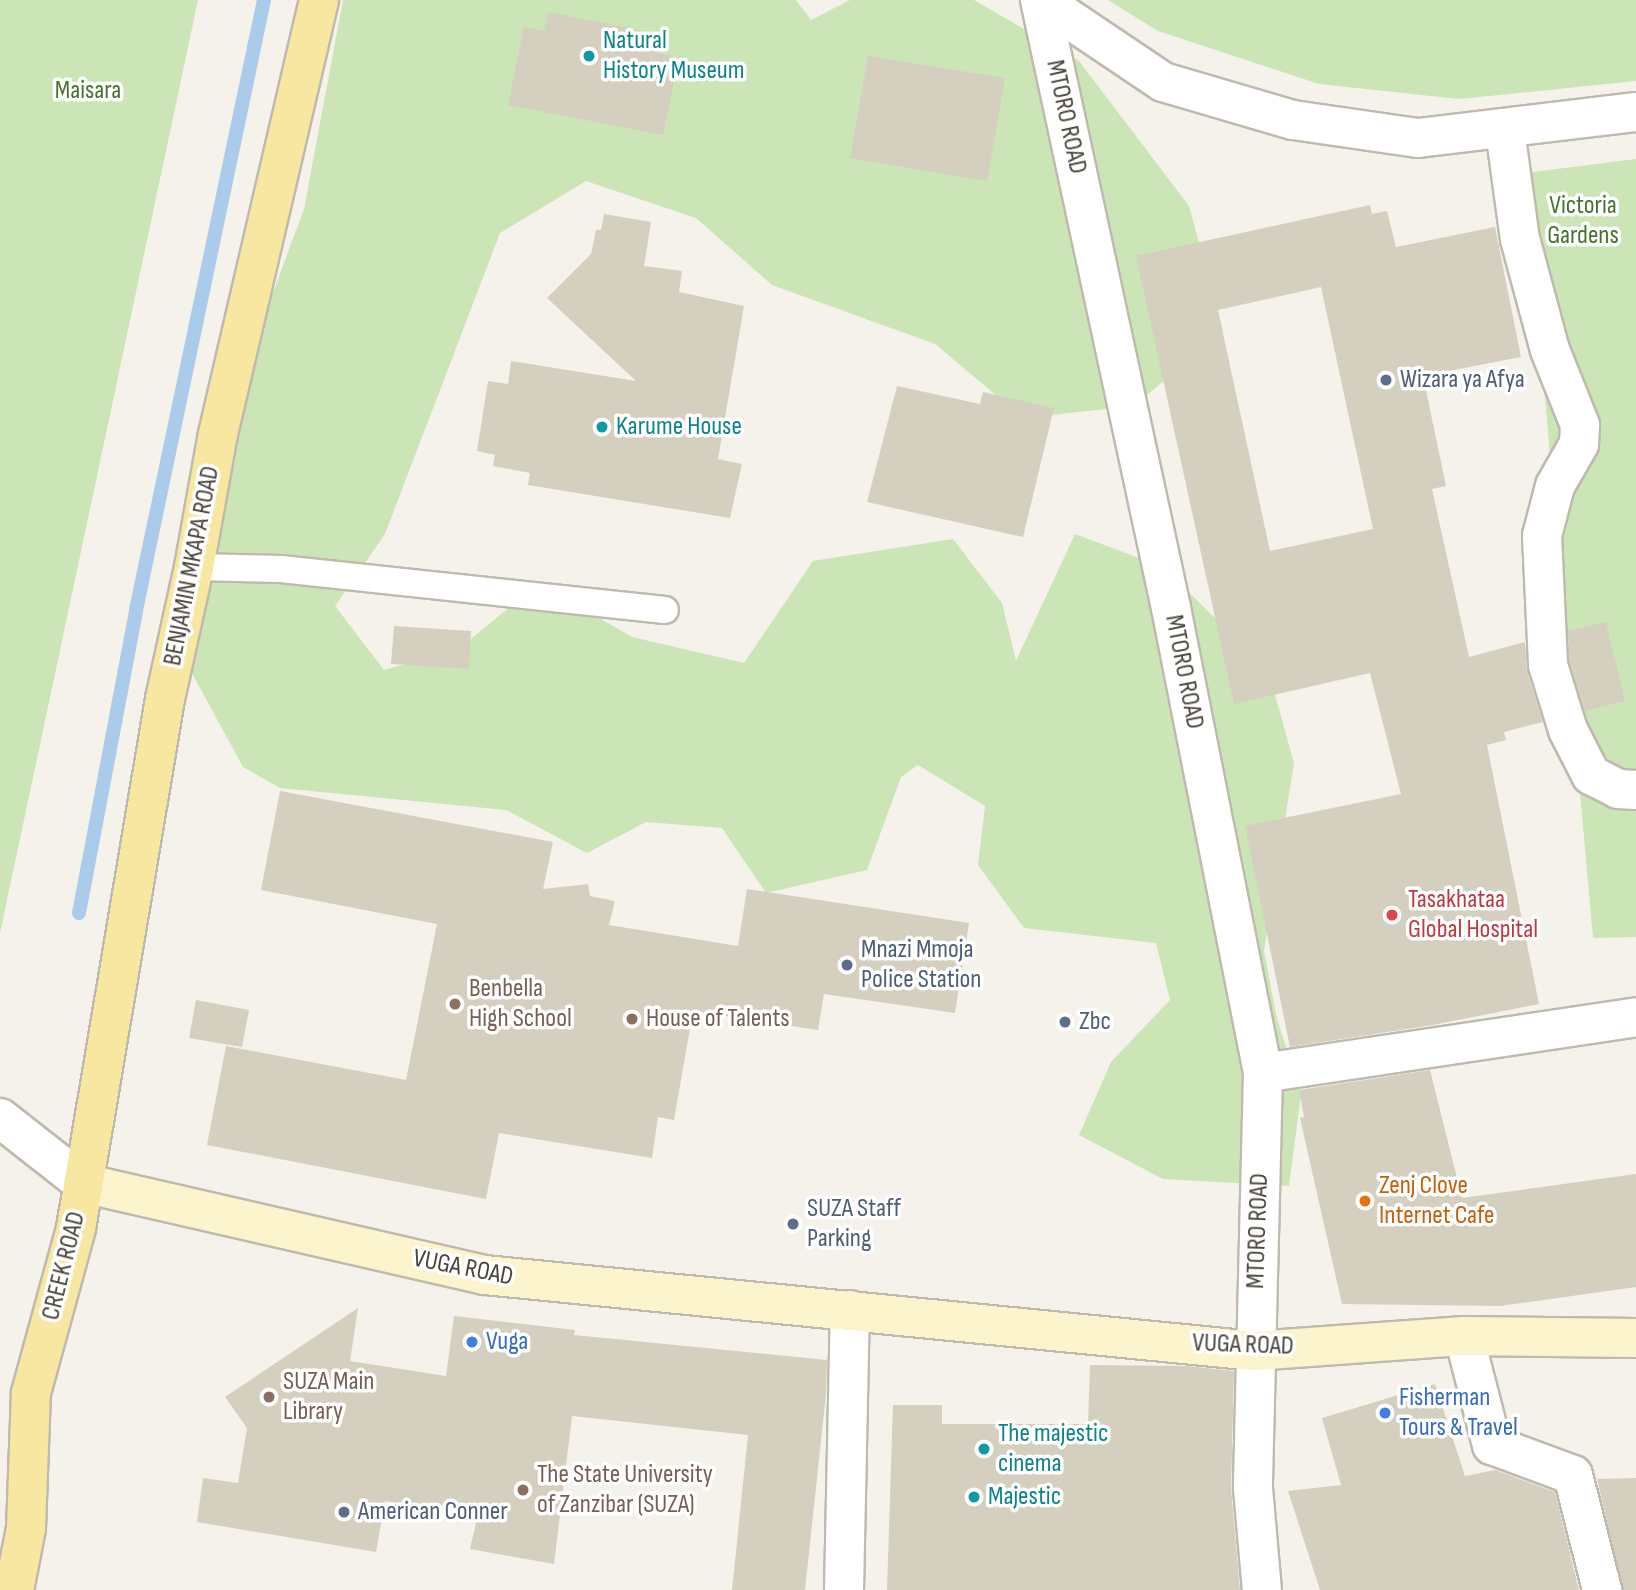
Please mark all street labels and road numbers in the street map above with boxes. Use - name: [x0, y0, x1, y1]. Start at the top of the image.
- street label: MTORO ROAD: [1039, 57, 1093, 177]
- street label: BENJAMIN MKAPA ROAD: [157, 464, 227, 668]
- street label: MTORO ROAD: [1158, 612, 1210, 732]
- street label: MTORO ROAD: [1240, 1173, 1276, 1289]
- street label: CREEK ROAD: [36, 1209, 92, 1323]
- street label: VUGA ROAD: [410, 1243, 516, 1293]
- street label: VUGA ROAD: [1192, 1328, 1294, 1362]

